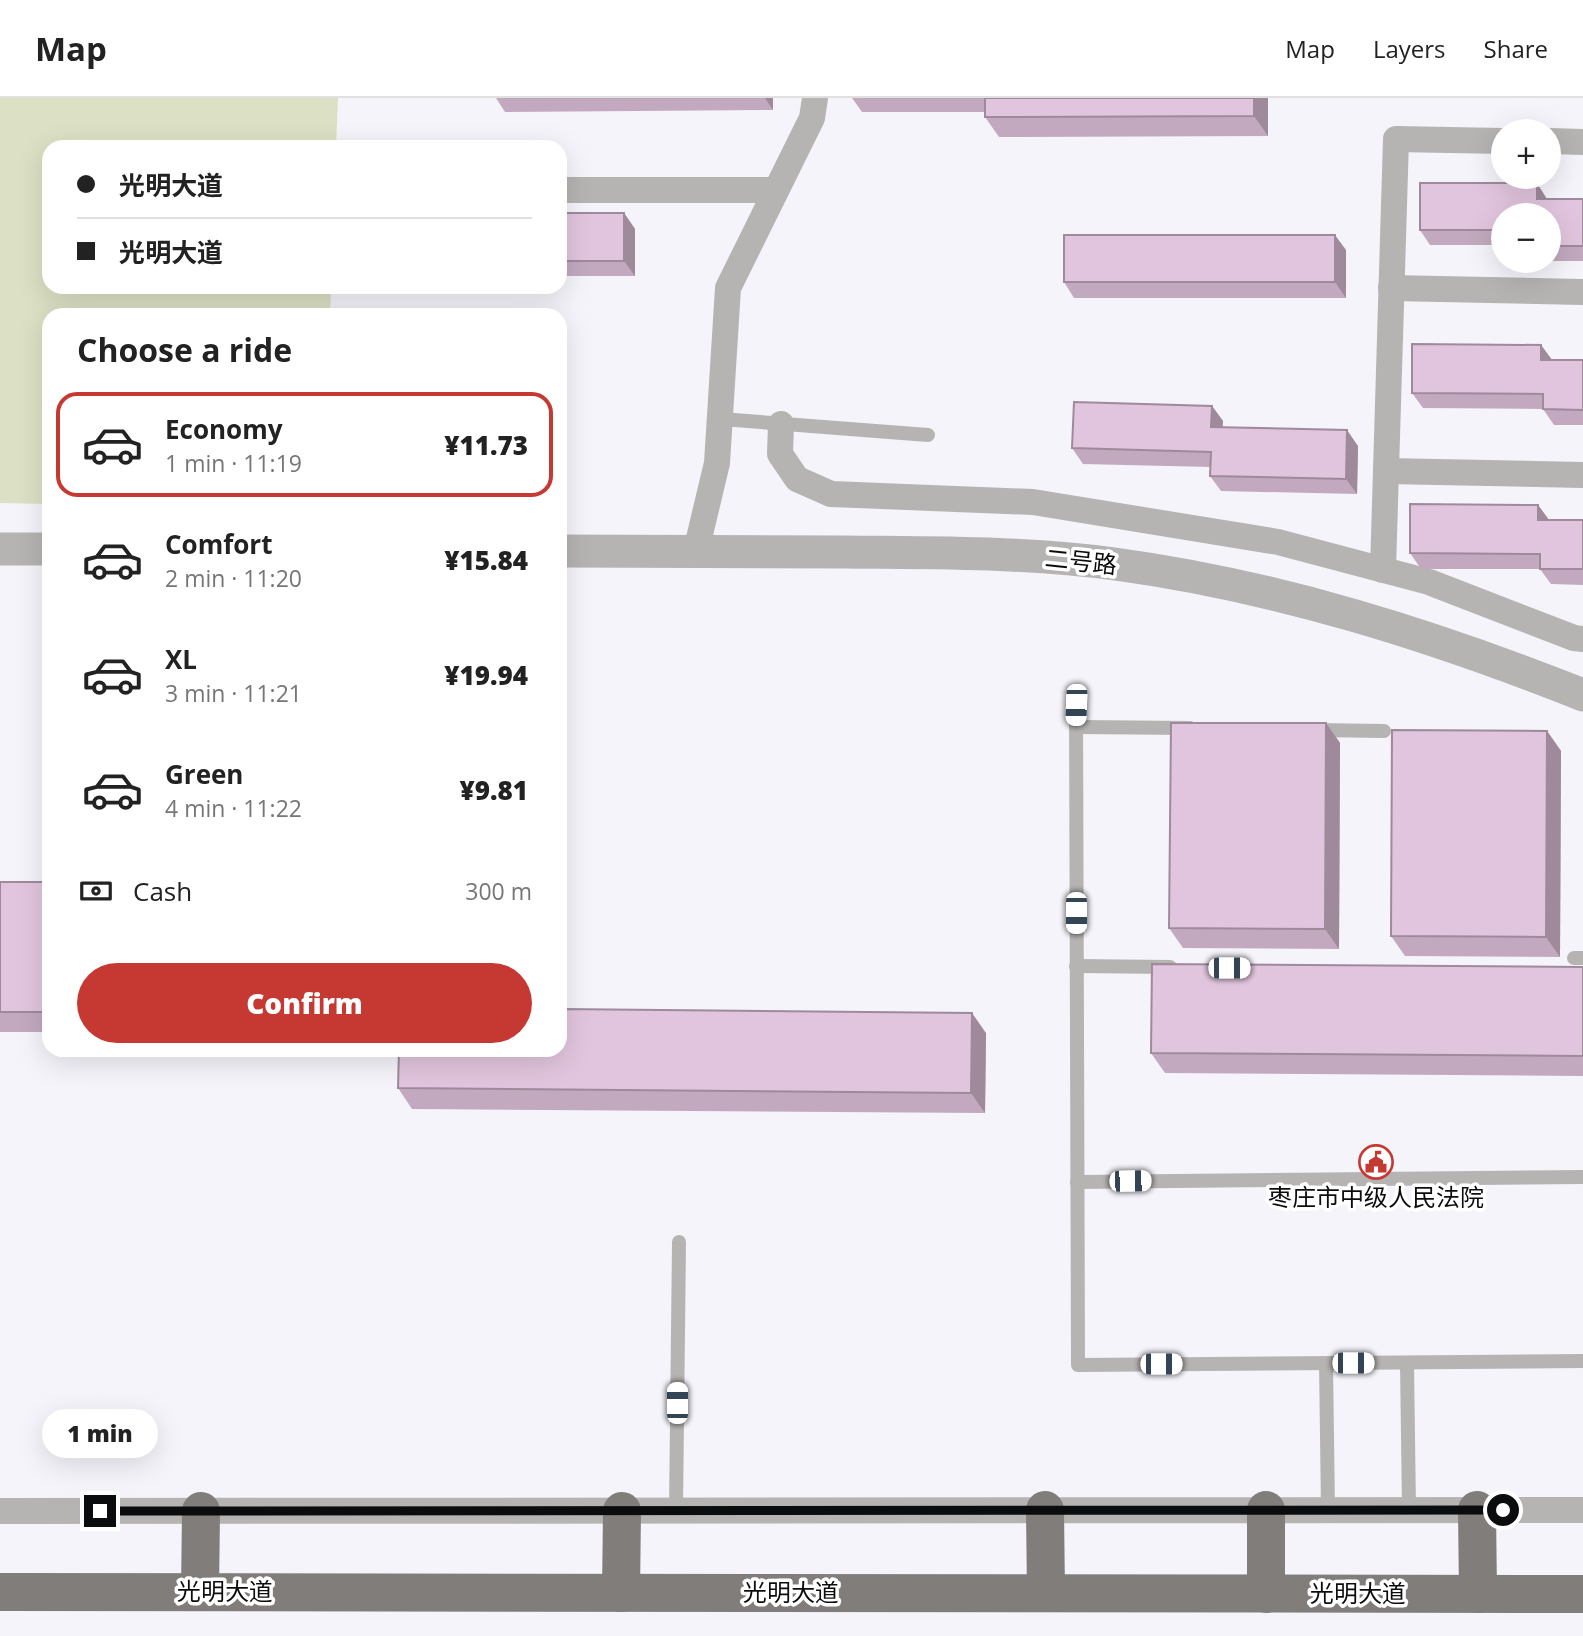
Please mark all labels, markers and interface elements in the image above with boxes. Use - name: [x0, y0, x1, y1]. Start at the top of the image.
- text: Map: [35, 26, 107, 71]
- text: Map: [1285, 32, 1335, 65]
- text: Layers: [1373, 32, 1446, 65]
- text: Share: [1484, 32, 1548, 65]
- map controls: [1491, 119, 1561, 273]
- button: +: [1491, 119, 1561, 189]
- text: 光明大道: [119, 167, 223, 203]
- button: −: [1491, 203, 1561, 273]
- text: 光明大道: [119, 234, 223, 270]
- text: Choose a ride: [77, 328, 292, 371]
- text: Economy: [165, 411, 283, 447]
- icon: car: [81, 413, 144, 476]
- text: ¥11.73: [444, 427, 528, 463]
- text: 1 min · 11:19: [165, 447, 302, 479]
- text: Comfort: [165, 526, 272, 562]
- icon: car: [81, 528, 144, 591]
- street label: 二号路: [1044, 540, 1119, 581]
- text: ¥15.84: [444, 542, 528, 578]
- text: 2 min · 11:20: [165, 562, 302, 594]
- text: XL: [165, 641, 197, 677]
- icon: car: [81, 643, 144, 706]
- text: ¥19.94: [444, 657, 528, 693]
- text: 3 min · 11:21: [165, 677, 302, 709]
- car: [1065, 684, 1088, 726]
- text: Green: [165, 756, 243, 792]
- icon: car: [81, 758, 144, 821]
- text: ¥9.81: [460, 772, 528, 808]
- text: 4 min · 11:22: [165, 792, 302, 824]
- icon: cash: [77, 872, 115, 910]
- text: Cash: [133, 873, 192, 909]
- text: 300 m: [465, 875, 532, 907]
- car: [1066, 892, 1087, 934]
- car: [1209, 958, 1251, 979]
- button: Confirm: [77, 963, 532, 1043]
- public building icon: 枣庄市中级人民法院: [1357, 1143, 1395, 1181]
- car: [1109, 1170, 1152, 1192]
- place label: 枣庄市中级人民法院: [1268, 1180, 1484, 1213]
- car: [1333, 1353, 1375, 1374]
- car: [1141, 1354, 1183, 1375]
- car: [667, 1382, 688, 1424]
- callout: 1 min: [42, 1410, 158, 1458]
- text: 1 min: [67, 1417, 133, 1449]
- route start: [1487, 1494, 1519, 1526]
- route end: [84, 1495, 116, 1527]
- street label: 光明大道: [177, 1574, 273, 1607]
- street label: 光明大道: [743, 1575, 839, 1608]
- street label: 光明大道: [1310, 1576, 1406, 1609]

